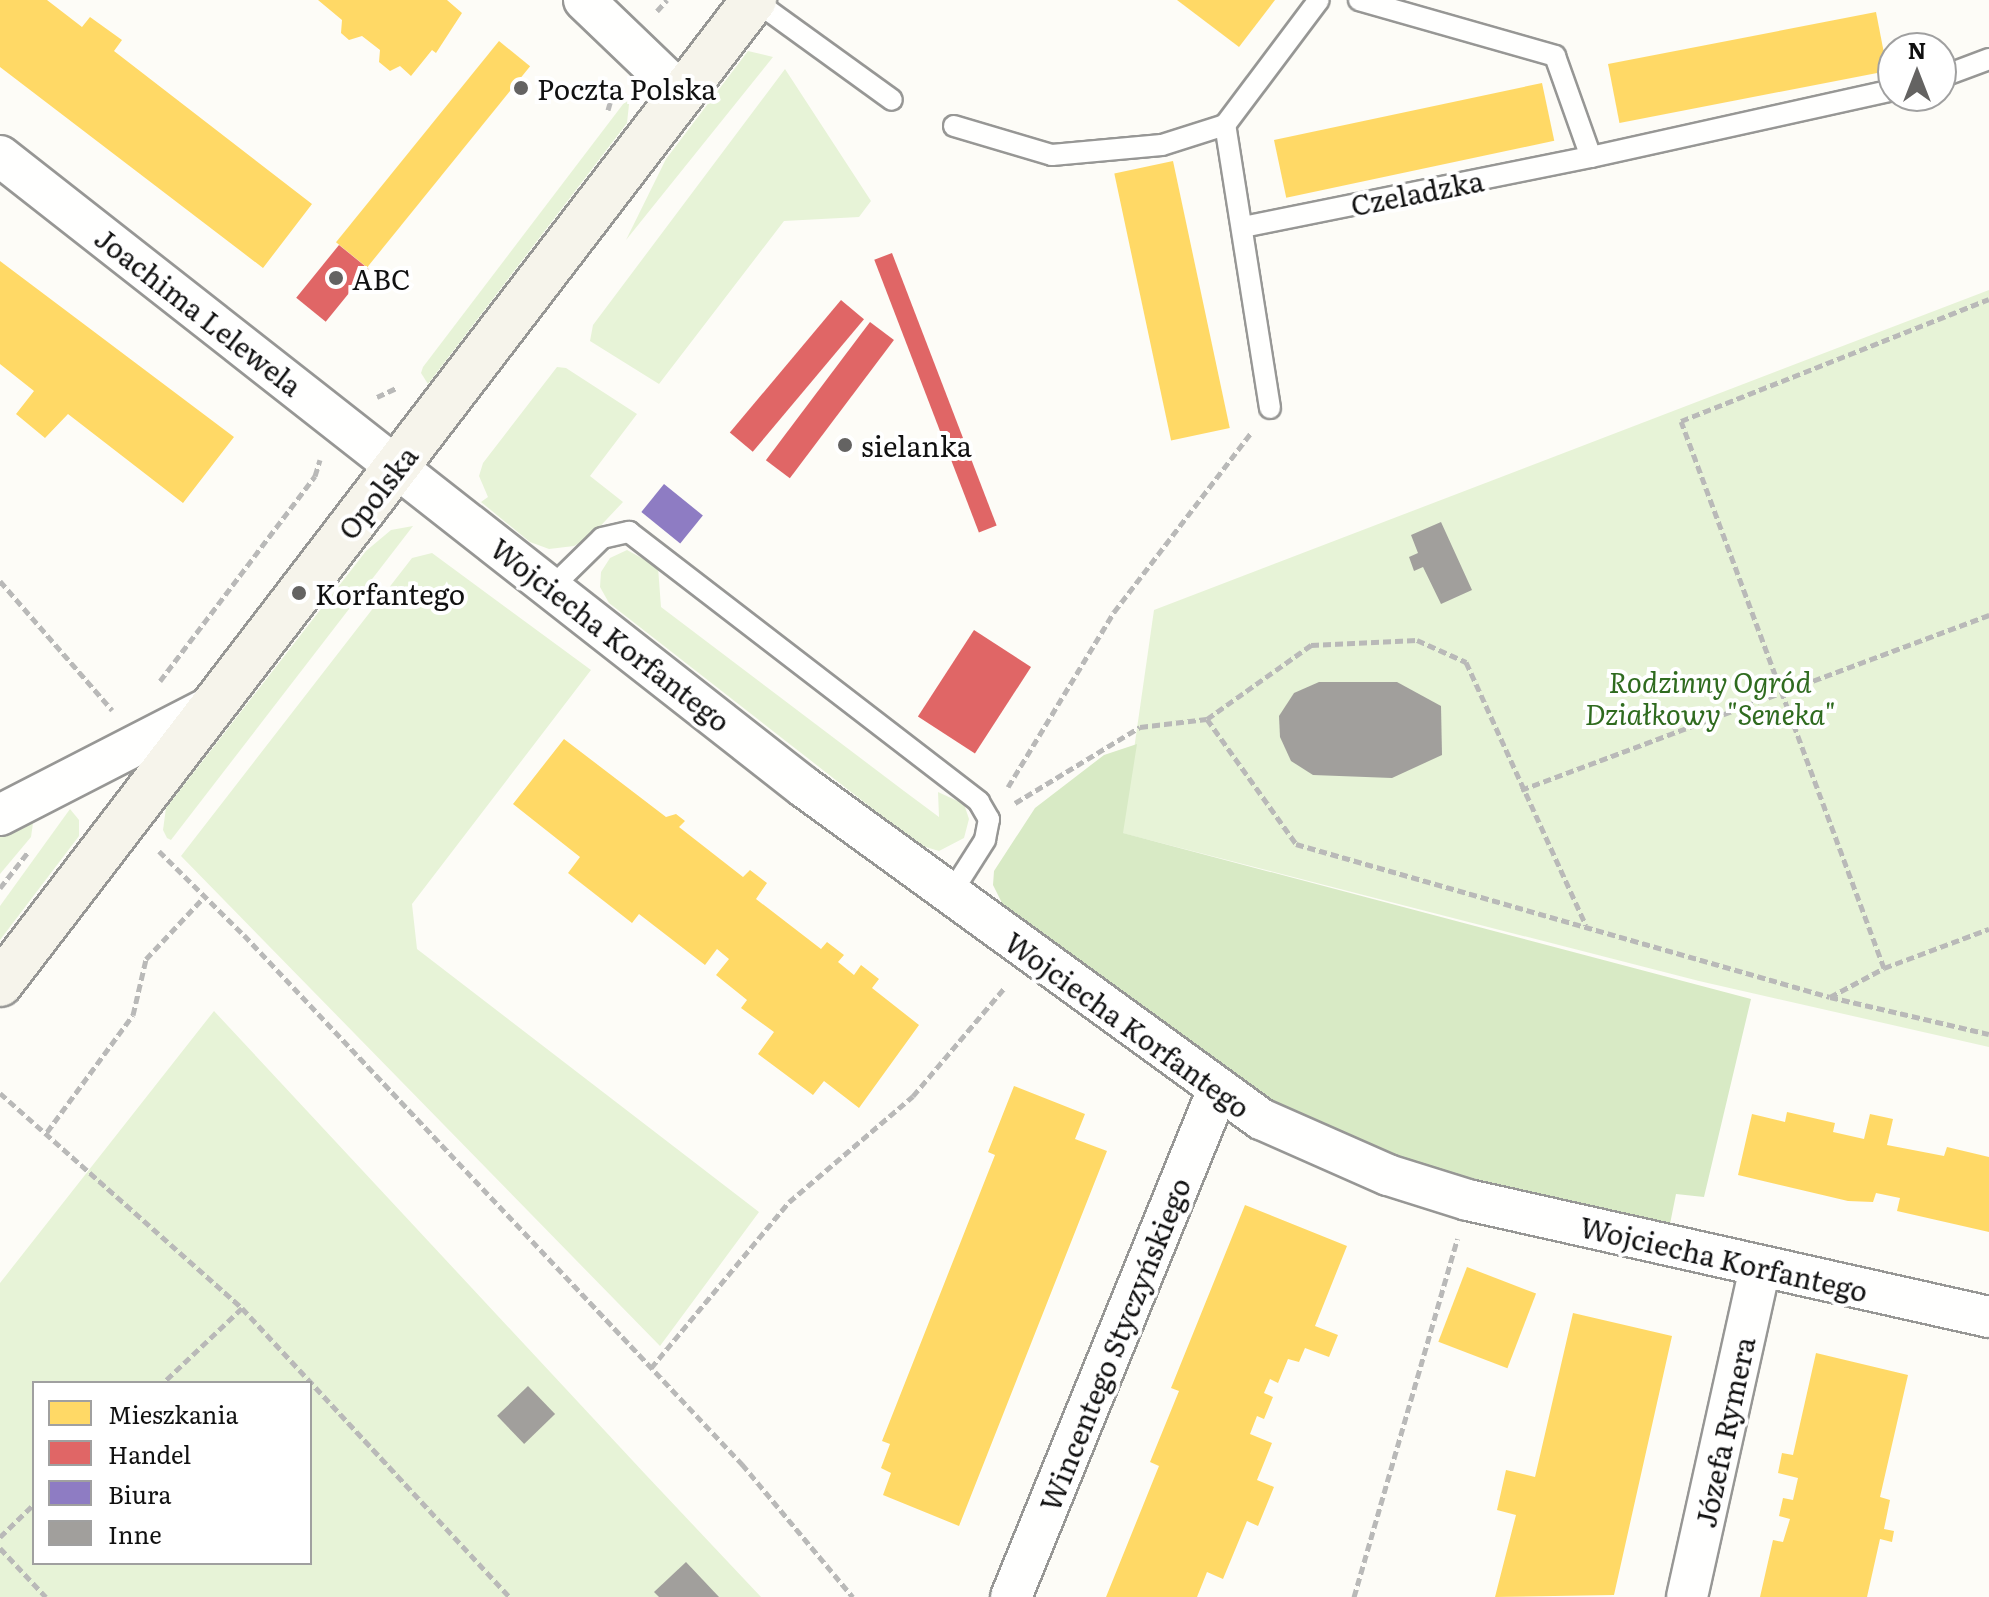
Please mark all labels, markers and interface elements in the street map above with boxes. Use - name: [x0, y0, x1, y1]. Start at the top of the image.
- north arrow: [1877, 32, 1957, 112]
- text: N: [1908, 33, 1926, 66]
- place label: Poczta Polska: [537, 71, 716, 105]
- marker: Poczta Polska: [512, 79, 530, 97]
- street label: Czeladzka: [1348, 163, 1486, 221]
- street label: Joachima Lelewela: [89, 220, 309, 402]
- place label: ABC: [352, 261, 411, 295]
- marker: ABC: [327, 269, 345, 287]
- place label: sielanka: [861, 428, 972, 462]
- marker: sielanka: [836, 436, 854, 454]
- street label: Opolska: [330, 439, 424, 545]
- street label: Wojciecha Korfantego: [485, 530, 737, 738]
- place label: Korfantego: [315, 576, 465, 610]
- marker: Korfantego: [290, 584, 308, 602]
- park label: Rodzinny Ogród Działkowy "Seneka": [1585, 664, 1835, 730]
- street label: Wojciecha Korfantego: [999, 924, 1257, 1124]
- street label: Wincentego Styczyńskiego: [1032, 1173, 1196, 1515]
- street label: Wojciecha Korfantego: [1577, 1209, 1871, 1307]
- street label: Józefa Rymera: [1687, 1334, 1761, 1530]
- legend: [32, 1381, 312, 1565]
- text: Mieszkania: [108, 1396, 238, 1431]
- text: Handel: [108, 1436, 191, 1471]
- text: Biura: [108, 1476, 171, 1511]
- text: Inne: [108, 1516, 162, 1551]

